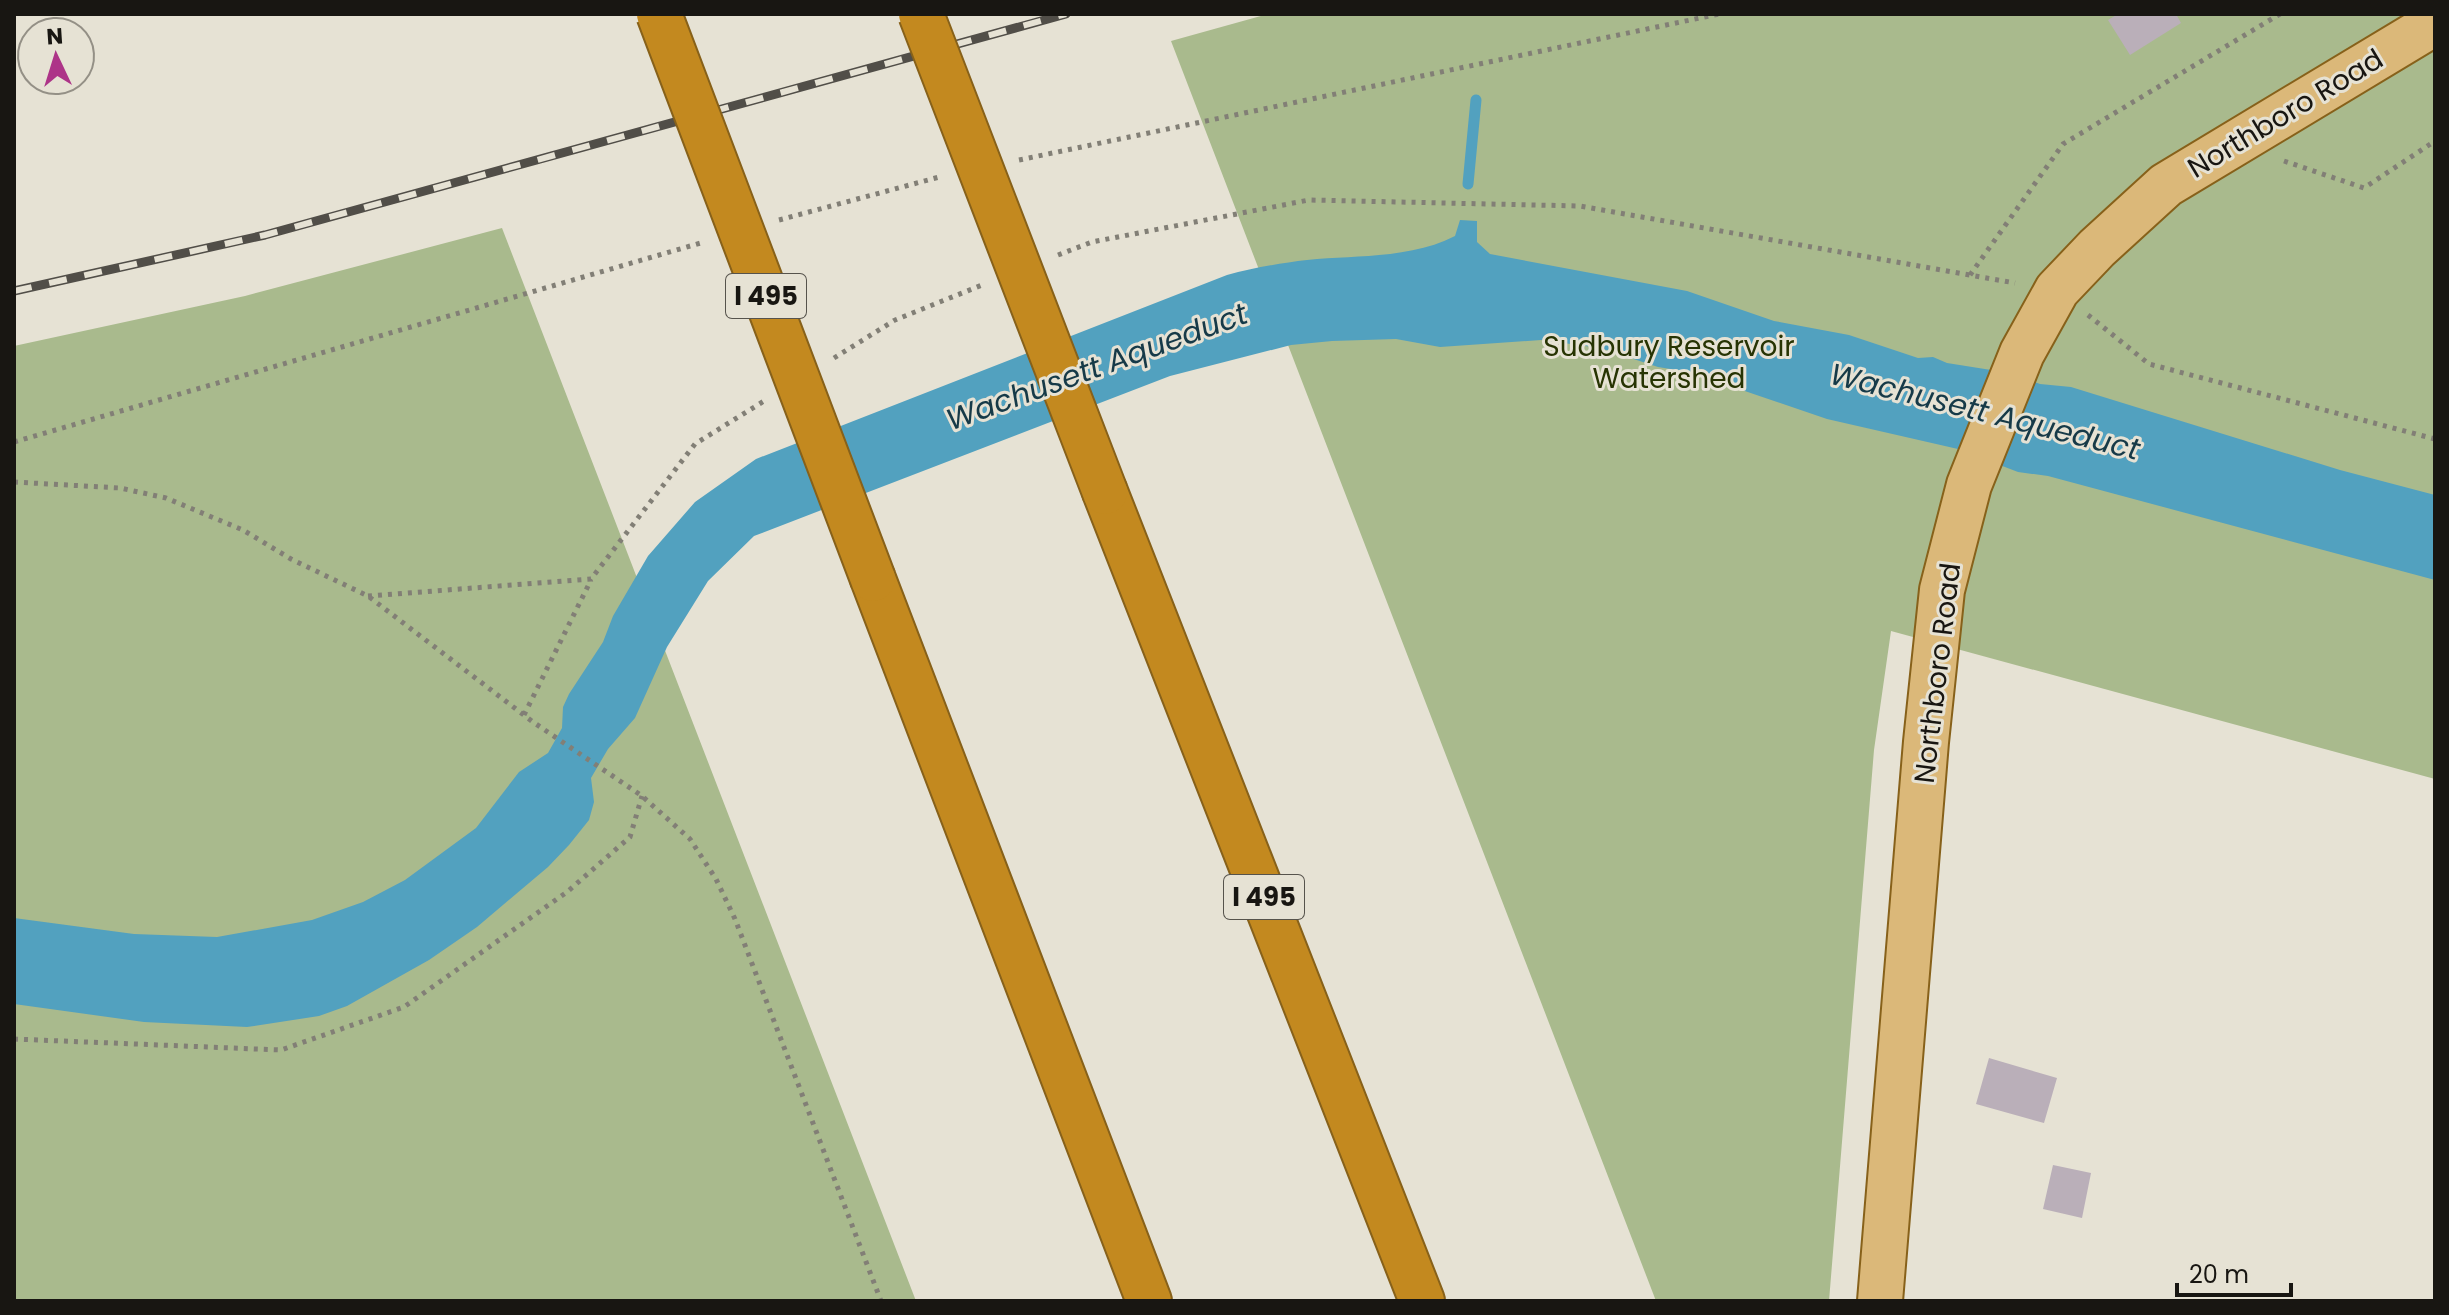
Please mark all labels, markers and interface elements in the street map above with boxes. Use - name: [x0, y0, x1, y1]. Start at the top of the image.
- north arrow: [16, 16, 96, 96]
- text: N: [45, 21, 64, 53]
- street label: Northboro Road: [2180, 40, 2390, 187]
- road number: I 495: [726, 274, 806, 318]
- water label: Wachusett Aqueduct: [940, 292, 1255, 441]
- park label: Sudbury Reservoir Watershed: [1543, 327, 1795, 398]
- water label: Wachusett Aqueduct: [1826, 352, 2146, 471]
- street label: Northboro Road: [1905, 561, 1970, 785]
- road number: I 495: [1224, 875, 1304, 919]
- scale bar: [2177, 1247, 2291, 1297]
- text: 20 m: [2189, 1258, 2249, 1291]

